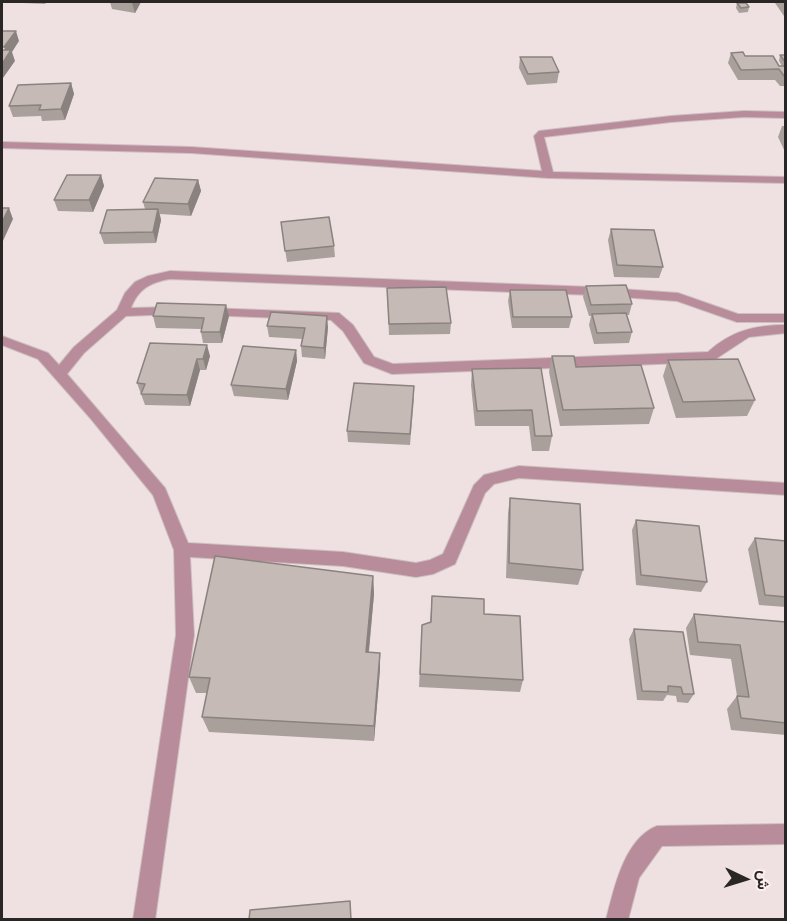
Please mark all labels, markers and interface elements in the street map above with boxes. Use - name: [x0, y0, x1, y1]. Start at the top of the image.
- north arrow: [715, 849, 775, 909]
- text: ش: [754, 870, 773, 890]

